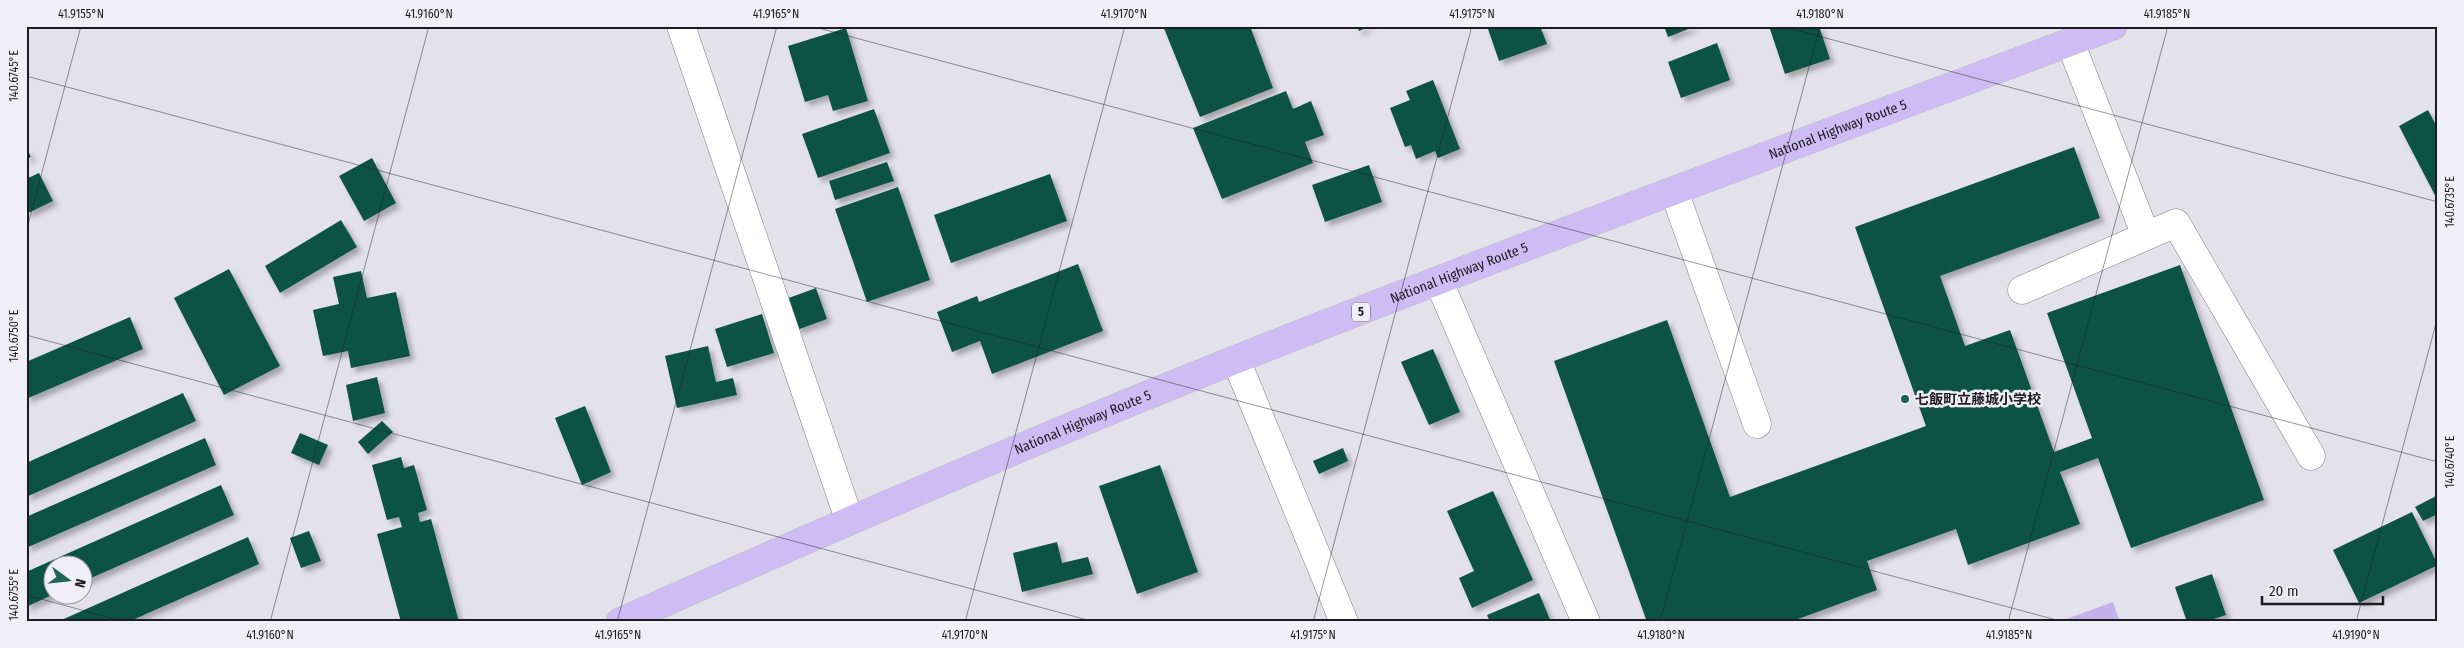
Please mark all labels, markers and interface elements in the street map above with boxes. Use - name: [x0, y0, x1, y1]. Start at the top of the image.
- text: 41.9155°N: [58, 7, 104, 21]
- text: 41.9160°N: [405, 7, 453, 21]
- text: 41.9165°N: [753, 7, 799, 21]
- text: 41.9170°N: [1101, 7, 1147, 21]
- text: 41.9175°N: [1449, 7, 1495, 21]
- text: 41.9180°N: [1796, 7, 1844, 21]
- text: 41.9185°N: [2144, 7, 2190, 21]
- text: 140.6745°E: [7, 50, 21, 102]
- street label: National Highway Route 5: [1766, 95, 1909, 163]
- text: 140.6735°E: [2443, 176, 2457, 228]
- street label: National Highway Route 5: [1388, 238, 1530, 307]
- road number: 5: [1352, 302, 1370, 322]
- text: 140.6750°E: [7, 309, 21, 362]
- street label: National Highway Route 5: [1012, 386, 1153, 458]
- place label: 七飯町立藤城小学校: [1915, 391, 2041, 408]
- marker: 七飯町立藤城小学校: [1899, 393, 1911, 405]
- text: 140.6740°E: [2443, 435, 2457, 488]
- north arrow: [42, 556, 92, 606]
- text: 140.6755°E: [7, 569, 21, 621]
- scale bar: [2262, 573, 2383, 605]
- text: N: [71, 577, 89, 589]
- text: 20 m: [2269, 582, 2299, 600]
- text: 41.9160°N: [246, 628, 294, 642]
- text: 41.9165°N: [595, 628, 641, 642]
- text: 41.9170°N: [942, 628, 988, 642]
- text: 41.9175°N: [1290, 628, 1336, 642]
- text: 41.9180°N: [1637, 628, 1685, 642]
- text: 41.9185°N: [1986, 628, 2032, 642]
- text: 41.9190°N: [2332, 628, 2380, 642]

